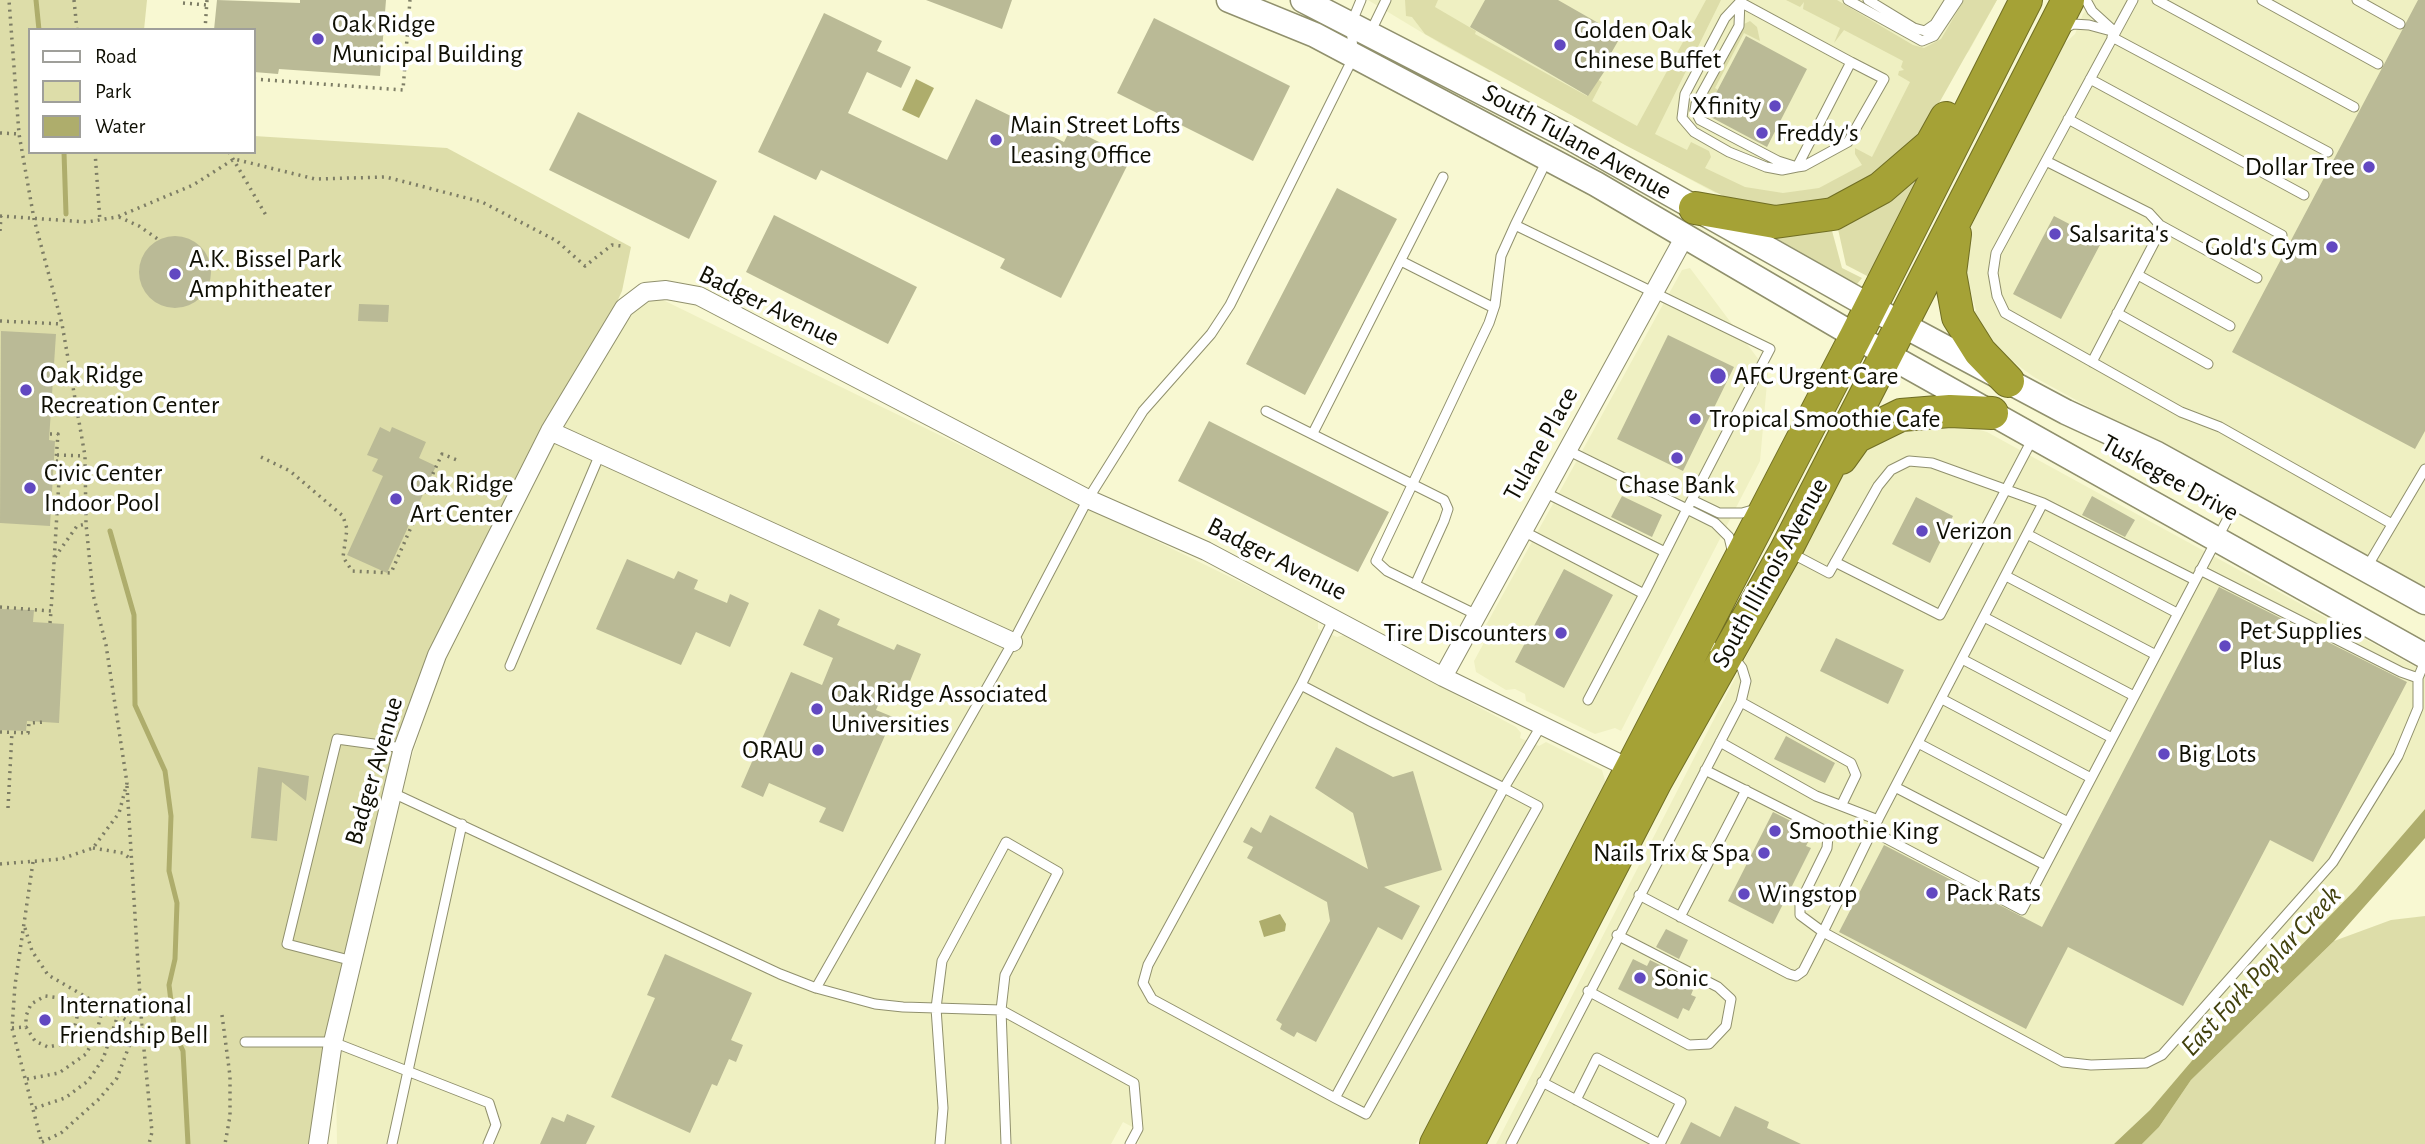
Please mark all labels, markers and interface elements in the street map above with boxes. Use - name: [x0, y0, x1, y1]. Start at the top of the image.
- place label: Oak Ridge Municipal Building: [332, 8, 523, 70]
- place label: Golden Oak Chinese Buffet: [1574, 14, 1721, 76]
- legend: [28, 28, 256, 154]
- marker: Oak Ridge Municipal Building: [310, 31, 326, 47]
- marker: Golden Oak Chinese Buffet: [1552, 37, 1568, 53]
- text: Road: [95, 46, 137, 67]
- street label: South Tulane Avenue: [1477, 77, 1677, 207]
- text: Park: [95, 81, 131, 102]
- place label: Xfinity: [1692, 90, 1761, 122]
- marker: Xfinity: [1767, 98, 1783, 114]
- place label: Main Street Lofts Leasing Office: [1010, 109, 1180, 170]
- text: Water: [95, 116, 145, 137]
- place label: Freddy's: [1776, 117, 1859, 149]
- marker: Freddy's: [1754, 125, 1770, 141]
- marker: Main Street Lofts Leasing Office: [988, 132, 1004, 148]
- place label: Dollar Tree: [2245, 151, 2355, 183]
- marker: Dollar Tree: [2361, 159, 2377, 175]
- place label: Salsarita's: [2069, 218, 2169, 250]
- marker: Salsarita's: [2047, 226, 2063, 242]
- place label: Gold's Gym: [2205, 231, 2318, 263]
- marker: Gold's Gym: [2324, 239, 2340, 255]
- place label: A.K. Bissel Park Amphitheater: [189, 243, 342, 304]
- street label: Badger Avenue: [694, 259, 844, 353]
- marker: A.K. Bissel Park Amphitheater: [167, 266, 183, 282]
- place label: Oak Ridge Recreation Center: [40, 359, 219, 420]
- place label: AFC Urgent Care: [1734, 360, 1899, 392]
- marker: AFC Urgent Care: [1708, 366, 1728, 386]
- street label: Tulane Place: [1497, 381, 1585, 507]
- marker: Oak Ridge Recreation Center: [18, 382, 34, 398]
- place label: Tropical Smoothie Cafe: [1709, 403, 1941, 435]
- marker: Tropical Smoothie Cafe: [1687, 411, 1703, 427]
- street label: Tuskegee Drive: [2096, 428, 2244, 528]
- marker: Chase Bank: [1669, 450, 1685, 466]
- place label: Civic Center Indoor Pool: [44, 457, 162, 518]
- place label: Oak Ridge Art Center: [410, 468, 514, 530]
- place label: Chase Bank: [1619, 469, 1735, 501]
- street label: South Illinois Avenue: [1705, 473, 1835, 673]
- marker: Civic Center Indoor Pool: [22, 480, 38, 496]
- marker: Oak Ridge Art Center: [388, 491, 404, 507]
- street label: Badger Avenue: [1202, 510, 1352, 608]
- place label: Verizon: [1936, 515, 2012, 547]
- marker: Verizon: [1914, 523, 1930, 539]
- place label: Pet Supplies Plus: [2239, 615, 2362, 676]
- place label: Tire Discounters: [1383, 617, 1547, 649]
- marker: Tire Discounters: [1553, 625, 1569, 641]
- marker: Pet Supplies Plus: [2217, 638, 2233, 654]
- place label: Oak Ridge Associated Universities: [831, 678, 1048, 740]
- street label: Badger Avenue: [338, 693, 410, 849]
- marker: Oak Ridge Associated Universities: [809, 701, 825, 717]
- place label: ORAU: [742, 734, 804, 766]
- place label: Big Lots: [2178, 738, 2256, 770]
- marker: ORAU: [810, 742, 826, 758]
- marker: Big Lots: [2156, 746, 2172, 762]
- place label: Smoothie King: [1789, 815, 1938, 847]
- marker: Smoothie King: [1767, 823, 1783, 839]
- place label: Nails Trix & Spa: [1593, 837, 1750, 869]
- marker: Nails Trix & Spa: [1756, 845, 1772, 861]
- place label: Pack Rats: [1946, 877, 2041, 909]
- place label: Wingstop: [1758, 878, 1857, 910]
- water label: East Fork Poplar Creek: [2173, 879, 2349, 1063]
- marker: Pack Rats: [1924, 885, 1940, 901]
- marker: Wingstop: [1736, 886, 1752, 902]
- place label: Sonic: [1654, 962, 1708, 994]
- marker: Sonic: [1632, 970, 1648, 986]
- place label: International Friendship Bell: [59, 989, 208, 1050]
- marker: International Friendship Bell: [37, 1012, 53, 1028]

